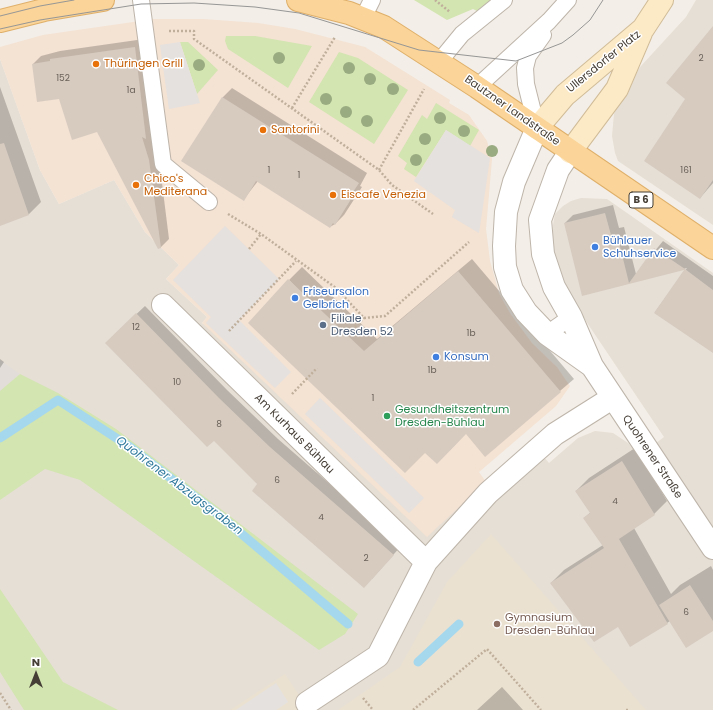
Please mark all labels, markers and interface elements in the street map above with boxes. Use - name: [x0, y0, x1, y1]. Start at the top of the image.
- street label: Ullersdorfer Platz: [564, 28, 644, 96]
- house number: 2: [698, 54, 704, 64]
- place label: Thüringen Grill: [104, 57, 183, 71]
- marker: Thüringen Grill: [91, 59, 101, 69]
- street label: Bautzner Landstraße: [462, 73, 562, 149]
- house number: 152: [56, 74, 70, 84]
- house number: 1a: [127, 86, 135, 96]
- place label: Santorini: [271, 123, 320, 137]
- marker: Santorini: [258, 125, 268, 135]
- house number: 1: [268, 166, 270, 176]
- house number: 161: [680, 166, 692, 176]
- house number: 1: [298, 171, 300, 181]
- place label: Chico's Mediterana: [144, 172, 207, 198]
- marker: Chico's Mediterana: [131, 180, 141, 190]
- place label: Eiscafe Venezia: [341, 188, 426, 202]
- marker: Eiscafe Venezia: [328, 190, 338, 200]
- road number: B 6: [629, 192, 653, 208]
- place label: Bühlauer Schuhservice: [603, 234, 676, 260]
- marker: Bühlauer Schuhservice: [590, 242, 600, 252]
- place label: Friseursalon Gelbrich: [303, 285, 369, 311]
- marker: Friseursalon Gelbrich: [290, 293, 300, 303]
- place label: Filiale Dresden 52: [331, 312, 393, 338]
- marker: Filiale Dresden 52: [318, 320, 328, 330]
- house number: 12: [132, 323, 140, 333]
- house number: 1b: [467, 329, 475, 339]
- place label: Konsum: [444, 350, 489, 364]
- marker: Konsum: [431, 352, 441, 362]
- house number: 1b: [428, 366, 436, 376]
- house number: 10: [173, 378, 181, 388]
- street label: Am Kurhaus Bühlau: [251, 391, 337, 477]
- house number: 1: [372, 394, 374, 404]
- place label: Gesundheitszentrum Dresden-Bühlau: [395, 403, 509, 429]
- marker: Gesundheitszentrum Dresden-Bühlau: [382, 411, 392, 421]
- street label: Quohrener Straße: [619, 413, 685, 501]
- house number: 8: [216, 420, 222, 430]
- water label: Quohrener Abzugsgraben: [113, 434, 245, 538]
- house number: 6: [274, 476, 280, 486]
- house number: 4: [612, 497, 618, 507]
- house number: 4: [318, 513, 324, 523]
- house number: 2: [363, 554, 369, 564]
- house number: 6: [683, 608, 689, 618]
- place label: Gymnasium Dresden-Bühlau: [505, 611, 595, 637]
- marker: Gymnasium Dresden-Bühlau: [492, 619, 502, 629]
- north arrow: [16, 654, 56, 694]
- text: N: [32, 654, 40, 670]

